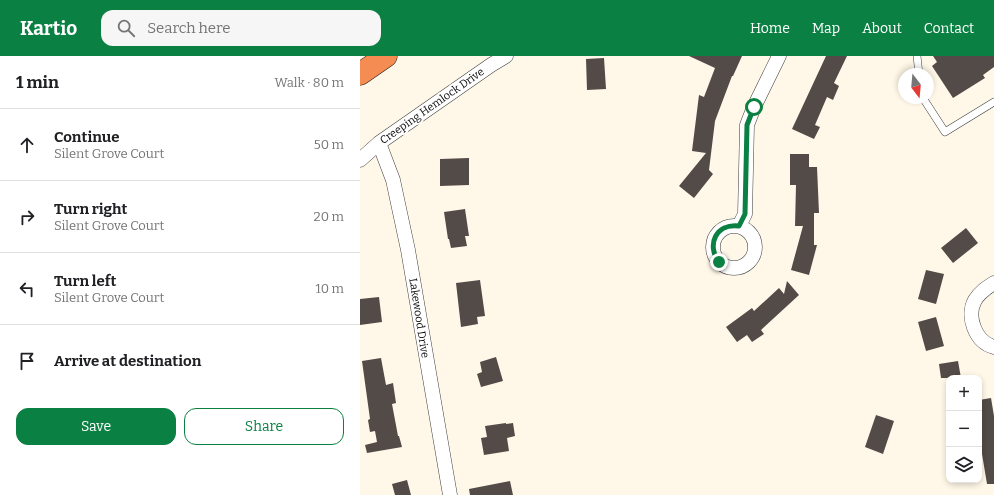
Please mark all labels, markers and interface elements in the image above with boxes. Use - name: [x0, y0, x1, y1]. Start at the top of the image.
- search box: [101, 10, 381, 46]
- text: Kartio: [20, 17, 77, 40]
- icon: search: [115, 17, 137, 39]
- text: Search here: [147, 19, 231, 37]
- text: Home: [750, 20, 790, 37]
- text: Map: [812, 20, 840, 37]
- text: About: [862, 20, 902, 37]
- text: Contact: [924, 20, 974, 37]
- street label: Creeping Hemlock Drive: [377, 65, 487, 147]
- north arrow: [898, 68, 934, 104]
- text: 1 min: [16, 72, 59, 93]
- text: Walk · 80 m: [274, 75, 344, 90]
- route start: [745, 98, 763, 116]
- text: Continue: [54, 128, 120, 146]
- icon: ahead: [16, 134, 38, 156]
- text: 50 m: [314, 137, 344, 152]
- text: Silent Grove Court: [54, 146, 164, 161]
- text: Turn right: [54, 200, 127, 218]
- icon: right: [16, 206, 38, 228]
- text: 20 m: [314, 209, 344, 224]
- text: Silent Grove Court: [54, 218, 164, 233]
- route end: [710, 253, 728, 271]
- text: Turn left: [54, 272, 116, 290]
- street label: Lakewood Drive: [406, 277, 432, 359]
- icon: left: [16, 278, 38, 300]
- text: 10 m: [315, 281, 344, 296]
- text: Silent Grove Court: [54, 290, 164, 305]
- icon: arrive: [16, 350, 38, 372]
- text: Arrive at destination: [54, 352, 201, 370]
- map controls: [946, 375, 982, 483]
- button: +: [946, 375, 982, 411]
- button: Save: [16, 408, 176, 445]
- button: Share: [184, 408, 344, 445]
- button: −: [946, 411, 982, 447]
- button: layers: [946, 447, 982, 483]

